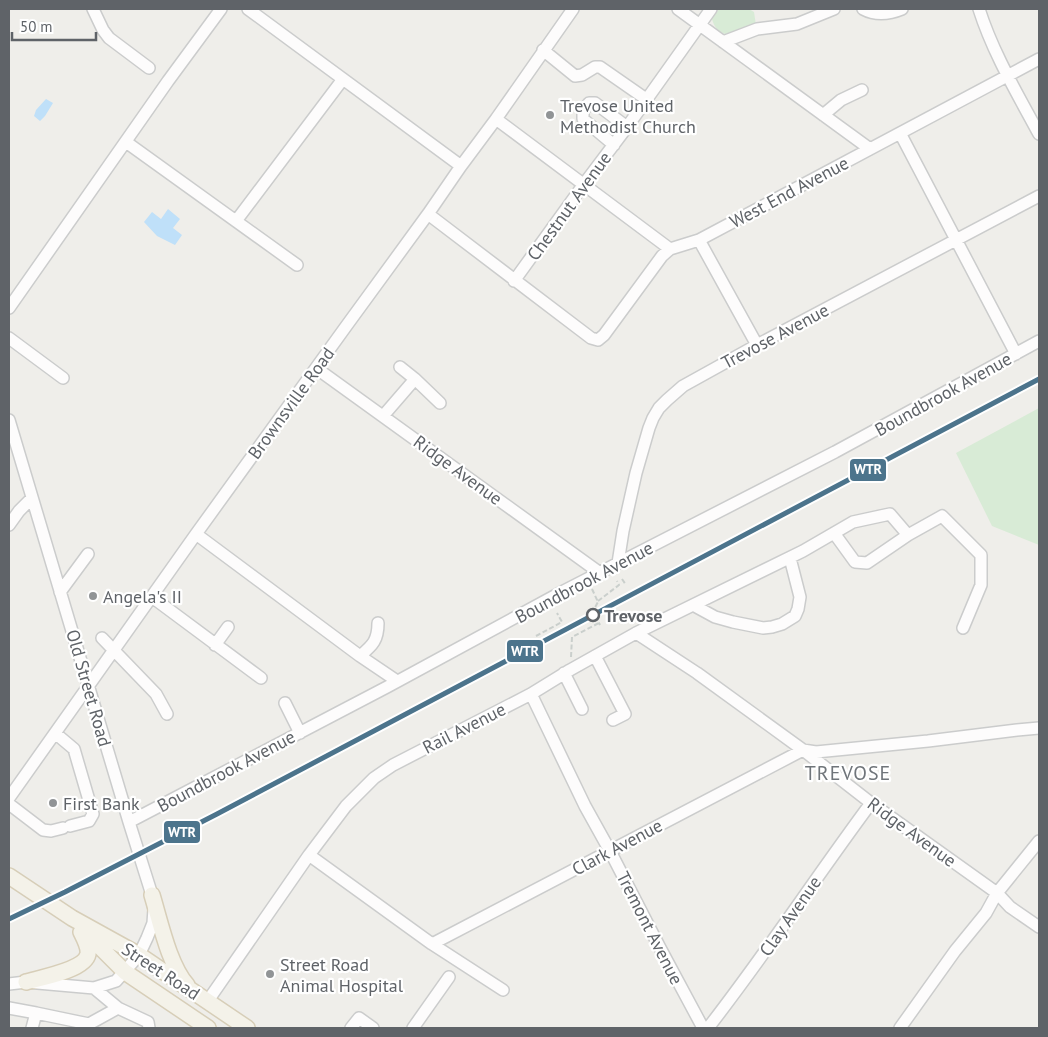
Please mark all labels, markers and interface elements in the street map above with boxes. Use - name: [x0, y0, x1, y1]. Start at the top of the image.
- scale bar: [12, 10, 96, 42]
- text: 50 m: [20, 17, 53, 36]
- place label: Trevose United Methodist Church: [560, 94, 696, 138]
- marker: Trevose United Methodist Church: [544, 109, 556, 121]
- street label: Chestnut Avenue: [522, 147, 616, 265]
- street label: West End Avenue: [726, 151, 852, 233]
- street label: Trevose Avenue: [717, 298, 833, 374]
- street label: Brownsville Road: [243, 343, 339, 463]
- street label: Boundbrook Avenue: [870, 347, 1016, 441]
- street label: Ridge Avenue: [409, 430, 507, 510]
- line badge: WTR: [849, 458, 887, 482]
- text: WTR: [854, 460, 883, 478]
- street label: Boundbrook Avenue: [511, 536, 657, 628]
- place label: Angela's II: [103, 585, 182, 608]
- marker: Angela's II: [87, 590, 99, 602]
- place label: Trevose: [604, 604, 662, 627]
- marker: Trevose: [586, 608, 600, 622]
- street label: Old Street Road: [61, 627, 117, 749]
- line badge: WTR: [506, 639, 544, 663]
- text: WTR: [511, 642, 540, 660]
- street label: Rail Avenue: [419, 697, 509, 759]
- street label: Boundbrook Avenue: [153, 725, 299, 817]
- district label: TREVOSE: [805, 760, 891, 786]
- place label: First Bank: [63, 792, 140, 815]
- street label: Ridge Avenue: [863, 792, 961, 872]
- marker: First Bank: [47, 797, 59, 809]
- street label: Clark Avenue: [568, 814, 666, 880]
- line badge: WTR: [163, 820, 201, 844]
- text: WTR: [168, 823, 197, 841]
- street label: Tremont Avenue: [612, 868, 688, 988]
- street label: Clay Avenue: [754, 871, 826, 961]
- street label: Street Road: [117, 937, 205, 1005]
- place label: Street Road Animal Hospital: [280, 953, 404, 997]
- marker: Street Road Animal Hospital: [264, 968, 276, 980]

